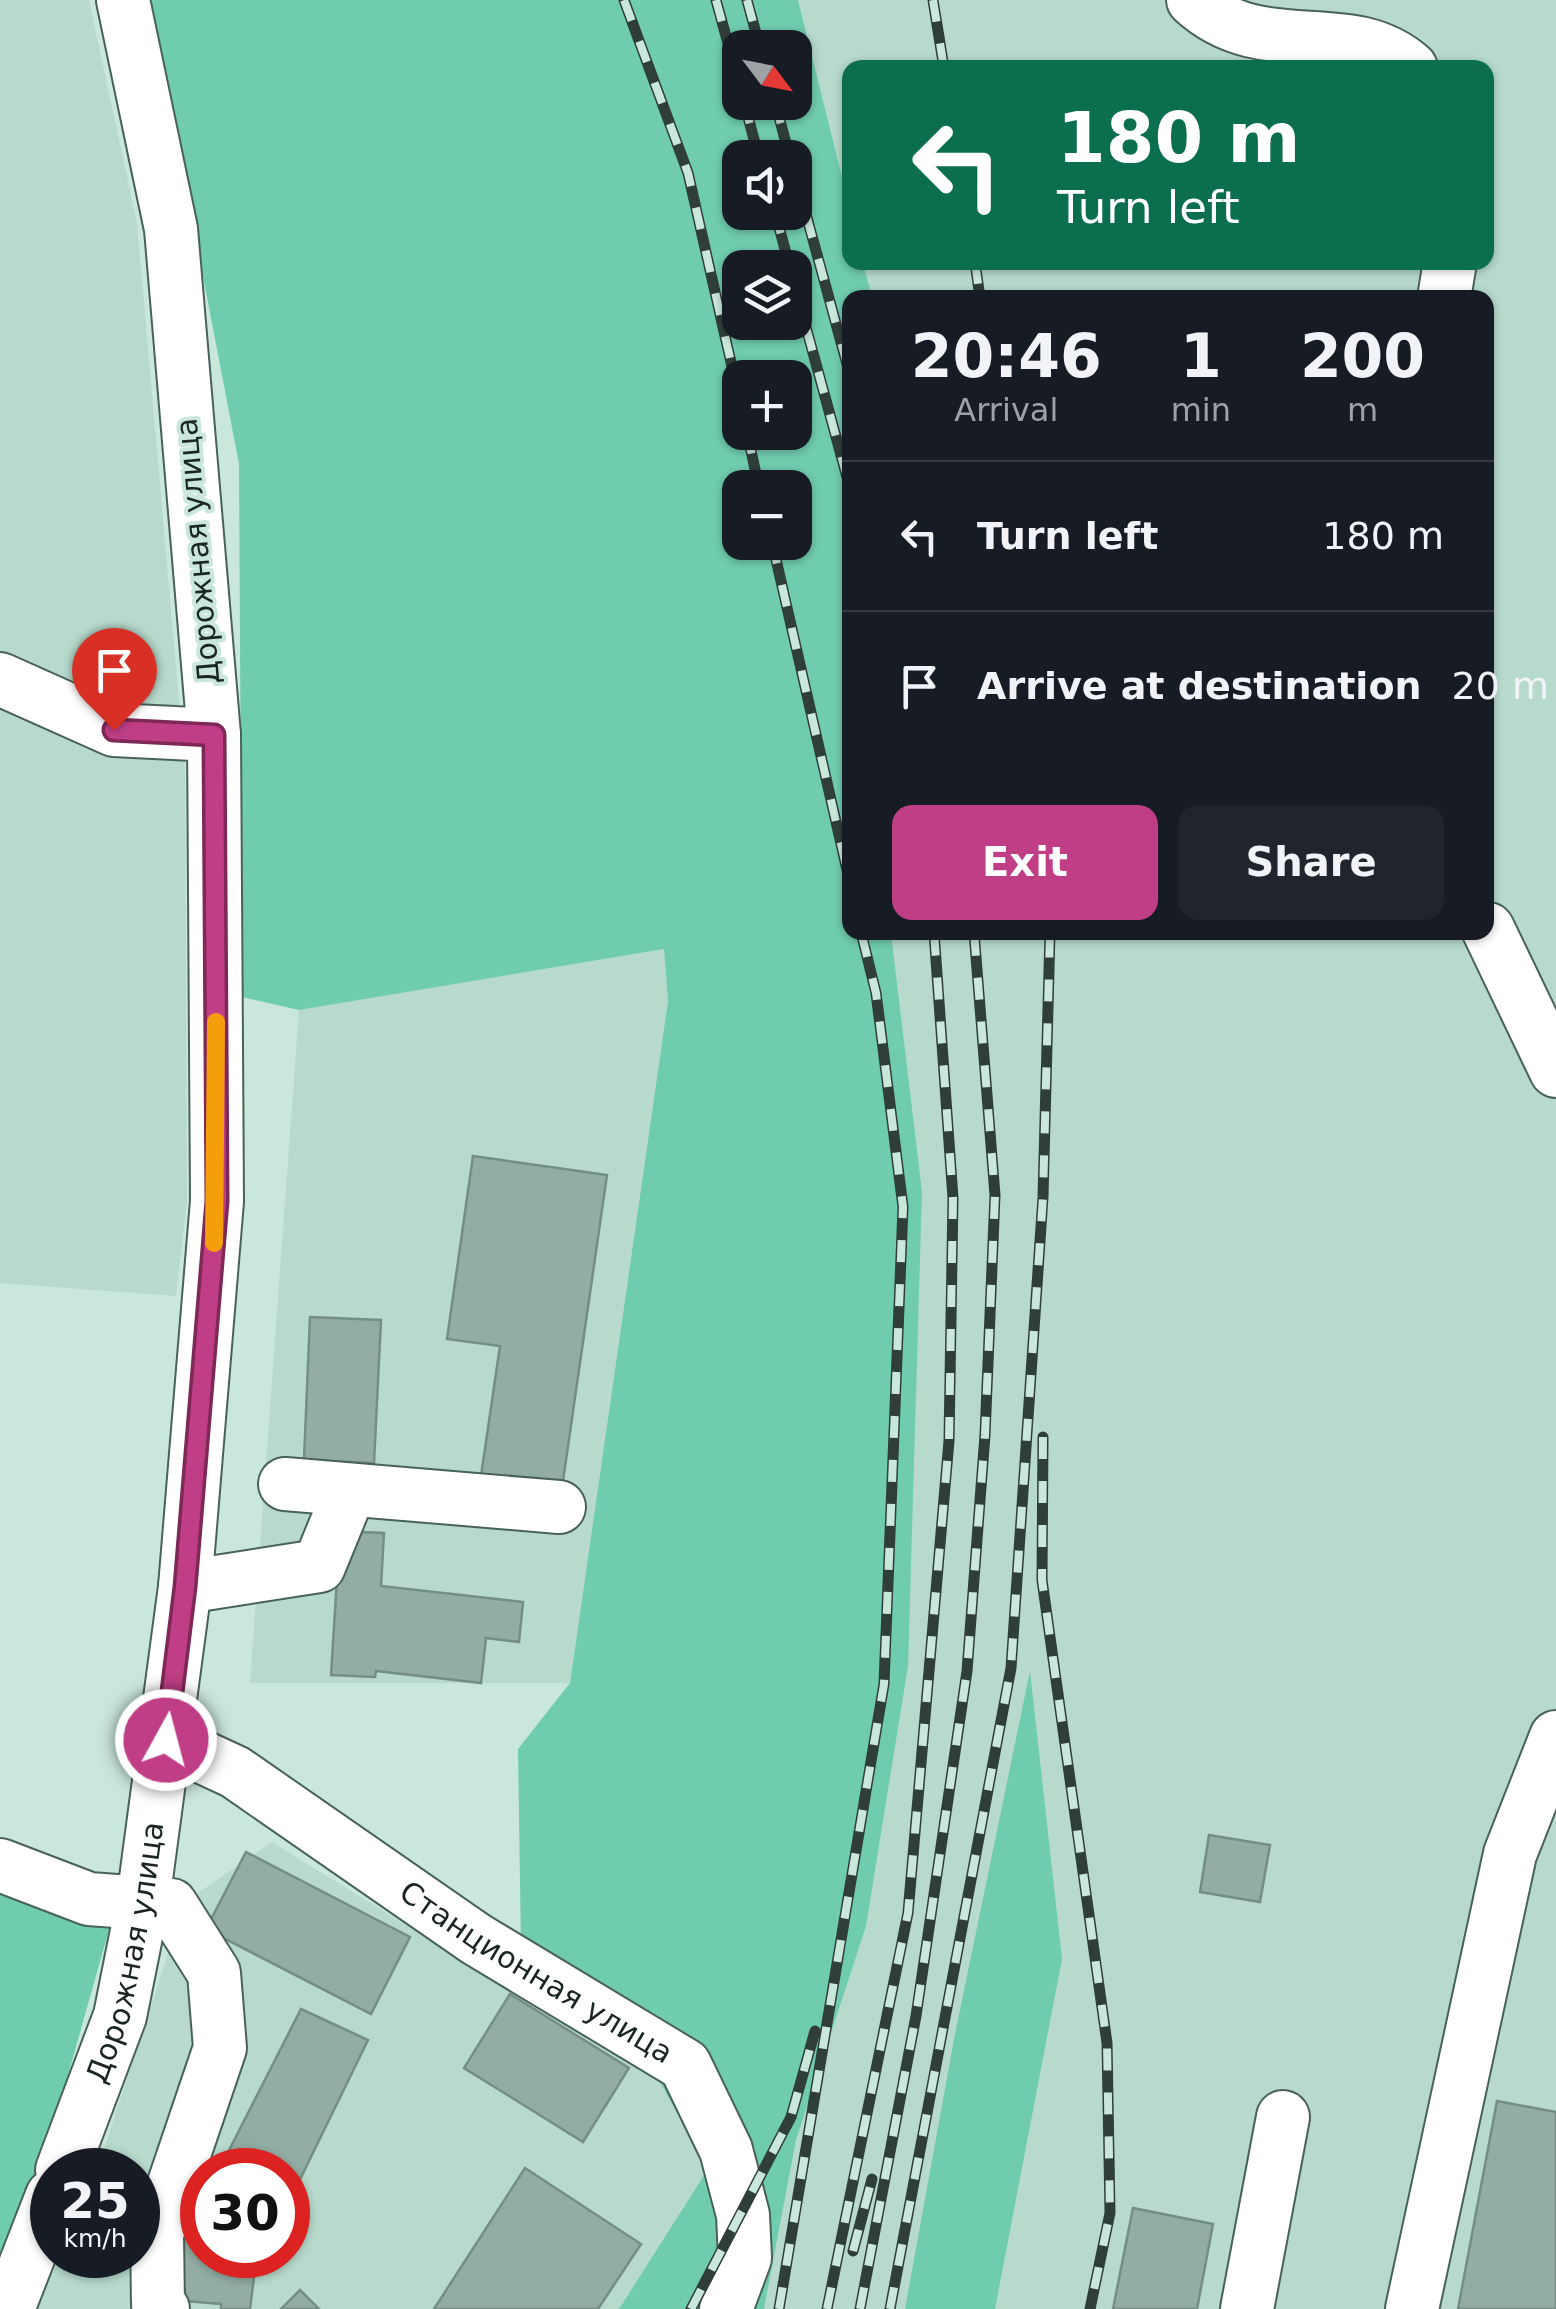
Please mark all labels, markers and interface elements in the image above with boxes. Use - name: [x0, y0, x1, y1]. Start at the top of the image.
- north arrow: [722, 30, 812, 120]
- map controls: [722, 30, 812, 560]
- text: 180 m: [1057, 97, 1300, 179]
- icon: left: [892, 100, 1022, 230]
- button: sound: [722, 140, 812, 230]
- text: Turn left: [1057, 181, 1240, 234]
- button: layers: [722, 250, 812, 340]
- text: 20:46: [911, 321, 1102, 391]
- text: 1: [1180, 321, 1222, 391]
- text: 200: [1300, 321, 1425, 391]
- button: +: [722, 360, 812, 450]
- text: Arrival: [954, 391, 1058, 429]
- text: min: [1171, 391, 1231, 429]
- text: m: [1347, 391, 1378, 429]
- street label: Дорожная улица: [168, 417, 227, 686]
- button: −: [722, 470, 812, 560]
- icon: left: [892, 509, 947, 564]
- text: Turn left: [977, 514, 1158, 558]
- text: 180 m: [1322, 514, 1444, 558]
- pin: [72, 628, 157, 731]
- icon: arrive: [87, 643, 142, 698]
- icon: arrive: [892, 659, 947, 714]
- text: Arrive at destination: [977, 664, 1422, 708]
- text: 20 m: [1452, 664, 1549, 708]
- button: Exit: [892, 805, 1158, 920]
- button: Share: [1178, 805, 1444, 920]
- position arrow: [114, 1688, 218, 1792]
- street label: Дорожная улица: [78, 1820, 170, 2088]
- street label: Станционная улица: [393, 1874, 679, 2070]
- speed limit sign: 30: [180, 2148, 310, 2278]
- text: 25: [60, 2172, 130, 2230]
- text: km/h: [63, 2224, 127, 2253]

